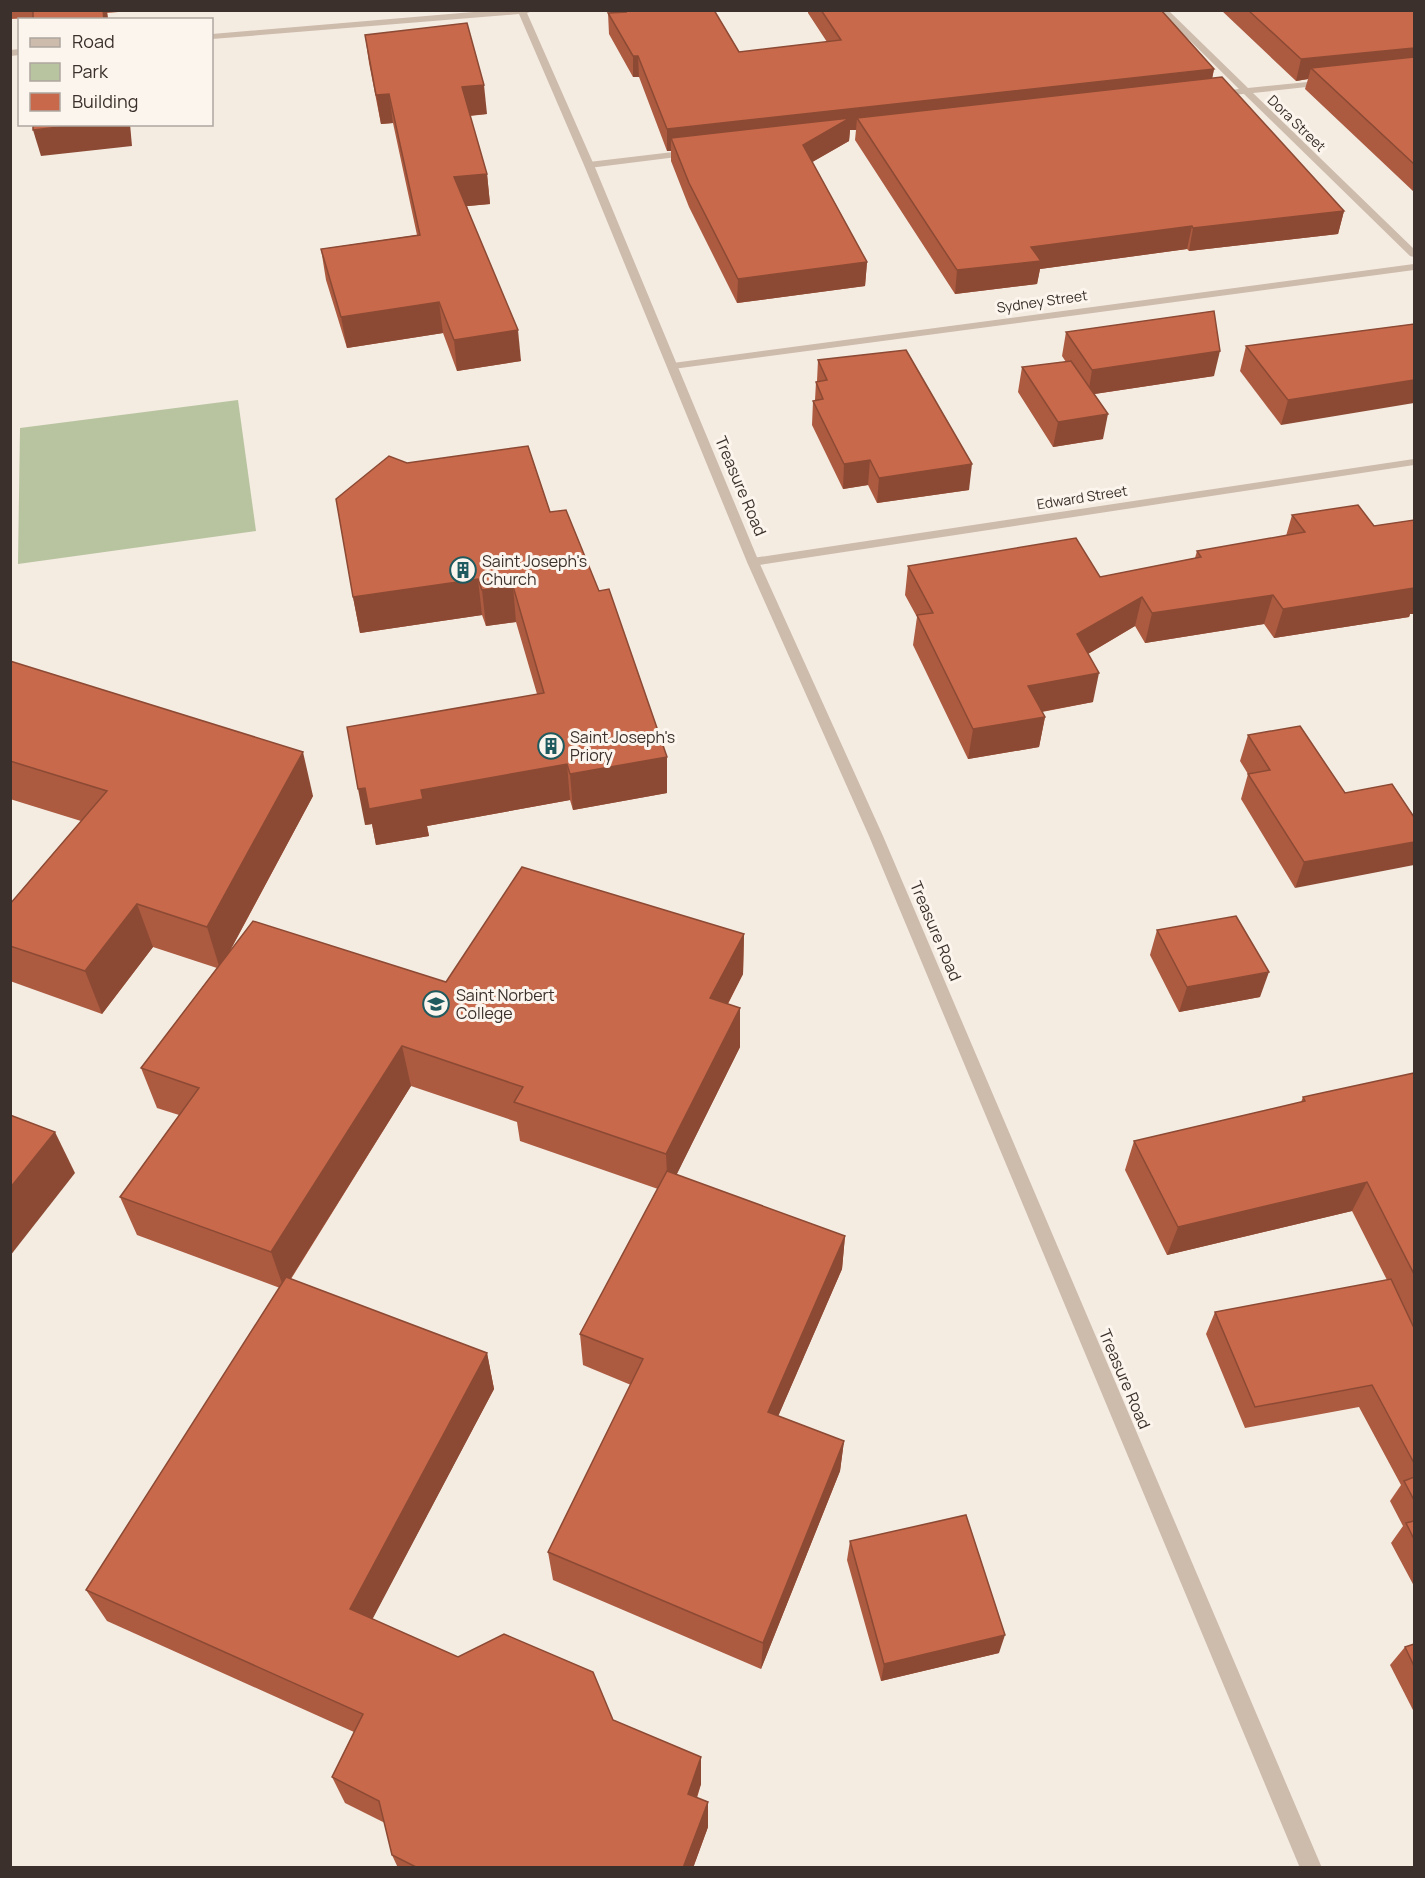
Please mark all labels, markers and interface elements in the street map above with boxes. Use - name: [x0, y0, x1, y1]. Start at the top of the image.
- legend: [18, 18, 213, 126]
- text: Road: [72, 29, 115, 53]
- text: Park: [72, 59, 109, 83]
- text: Building: [72, 89, 138, 113]
- street label: Dora Street: [1264, 90, 1331, 156]
- street label: Sydney Street: [995, 285, 1089, 317]
- street label: Treasure Road: [710, 433, 772, 539]
- street label: Edward Street: [1035, 480, 1129, 514]
- place label: Saint Joseph's Church: [482, 550, 587, 590]
- building icon: Saint Joseph's Church: [448, 555, 478, 585]
- place label: Saint Joseph's Priory: [570, 726, 675, 766]
- building icon: Saint Joseph's Priory: [536, 731, 566, 761]
- street label: Treasure Road: [905, 878, 967, 984]
- place label: Saint Norbert College: [456, 984, 555, 1024]
- school or university icon: Saint Norbert College: [421, 989, 451, 1019]
- street label: Treasure Road: [1094, 1326, 1156, 1432]

